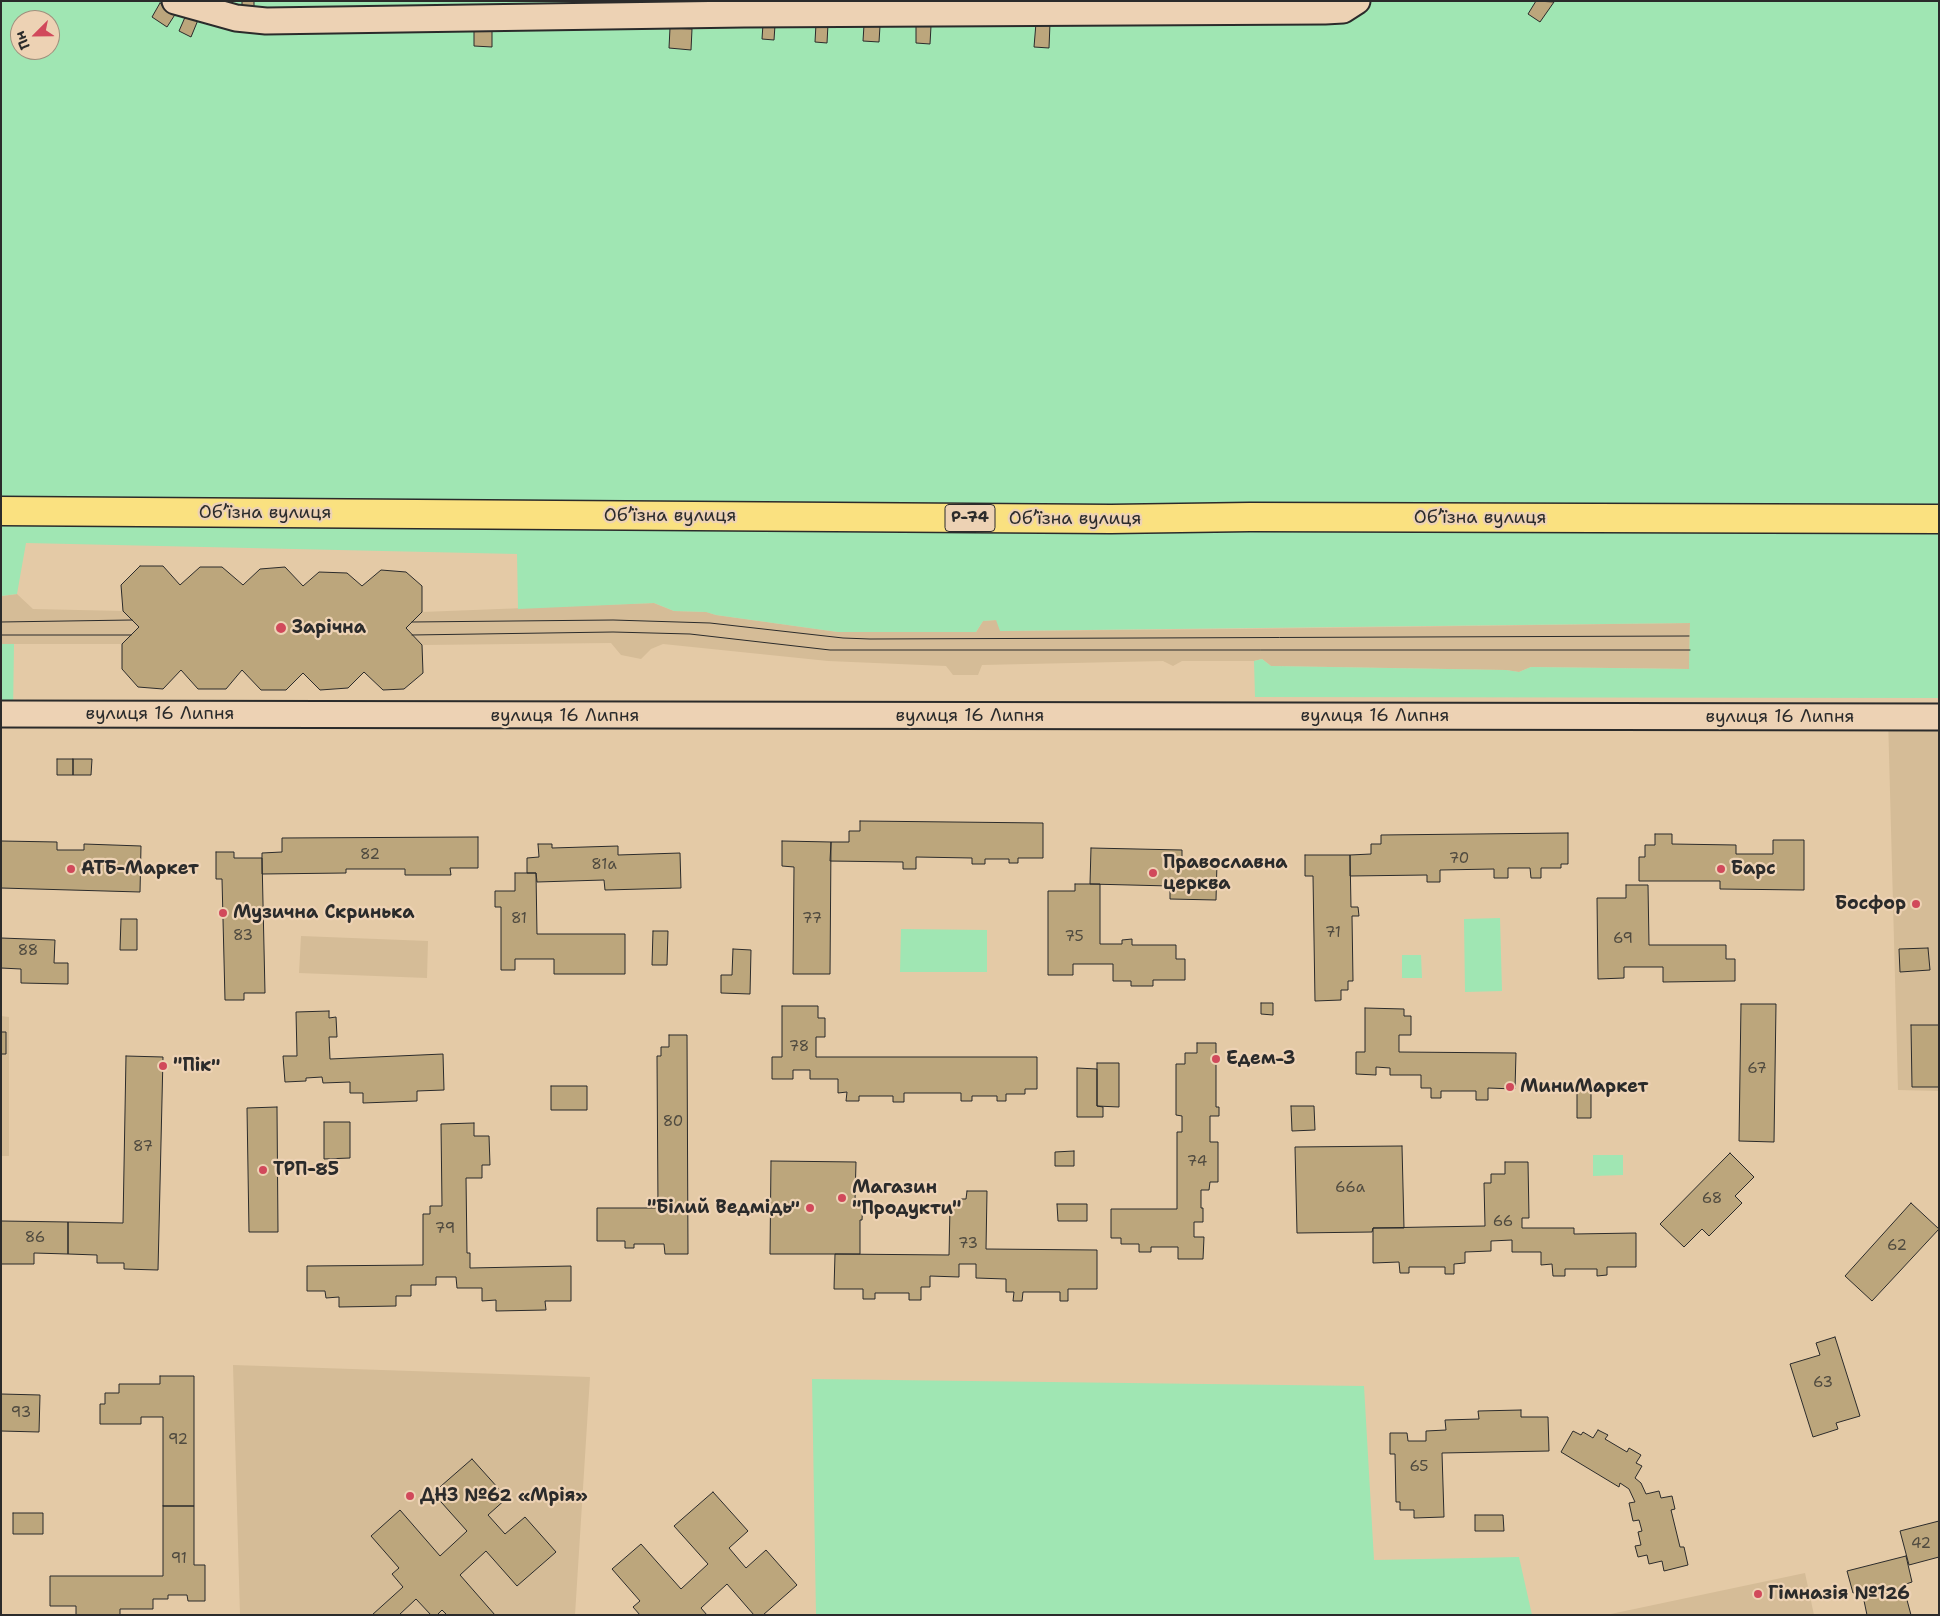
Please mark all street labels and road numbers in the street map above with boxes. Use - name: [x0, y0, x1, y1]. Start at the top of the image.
- street label: Обʼїзна вулиця: [199, 502, 331, 524]
- road number: Р-74: [945, 504, 995, 532]
- street label: Обʼїзна вулиця: [604, 505, 736, 527]
- street label: Обʼїзна вулиця: [1414, 507, 1546, 529]
- street label: Обʼїзна вулиця: [1009, 508, 1141, 530]
- street label: вулиця 16 Липня: [86, 703, 234, 725]
- street label: вулиця 16 Липня: [491, 705, 639, 727]
- street label: вулиця 16 Липня: [896, 705, 1044, 727]
- street label: вулиця 16 Липня: [1301, 705, 1449, 727]
- street label: вулиця 16 Липня: [1706, 706, 1854, 728]

